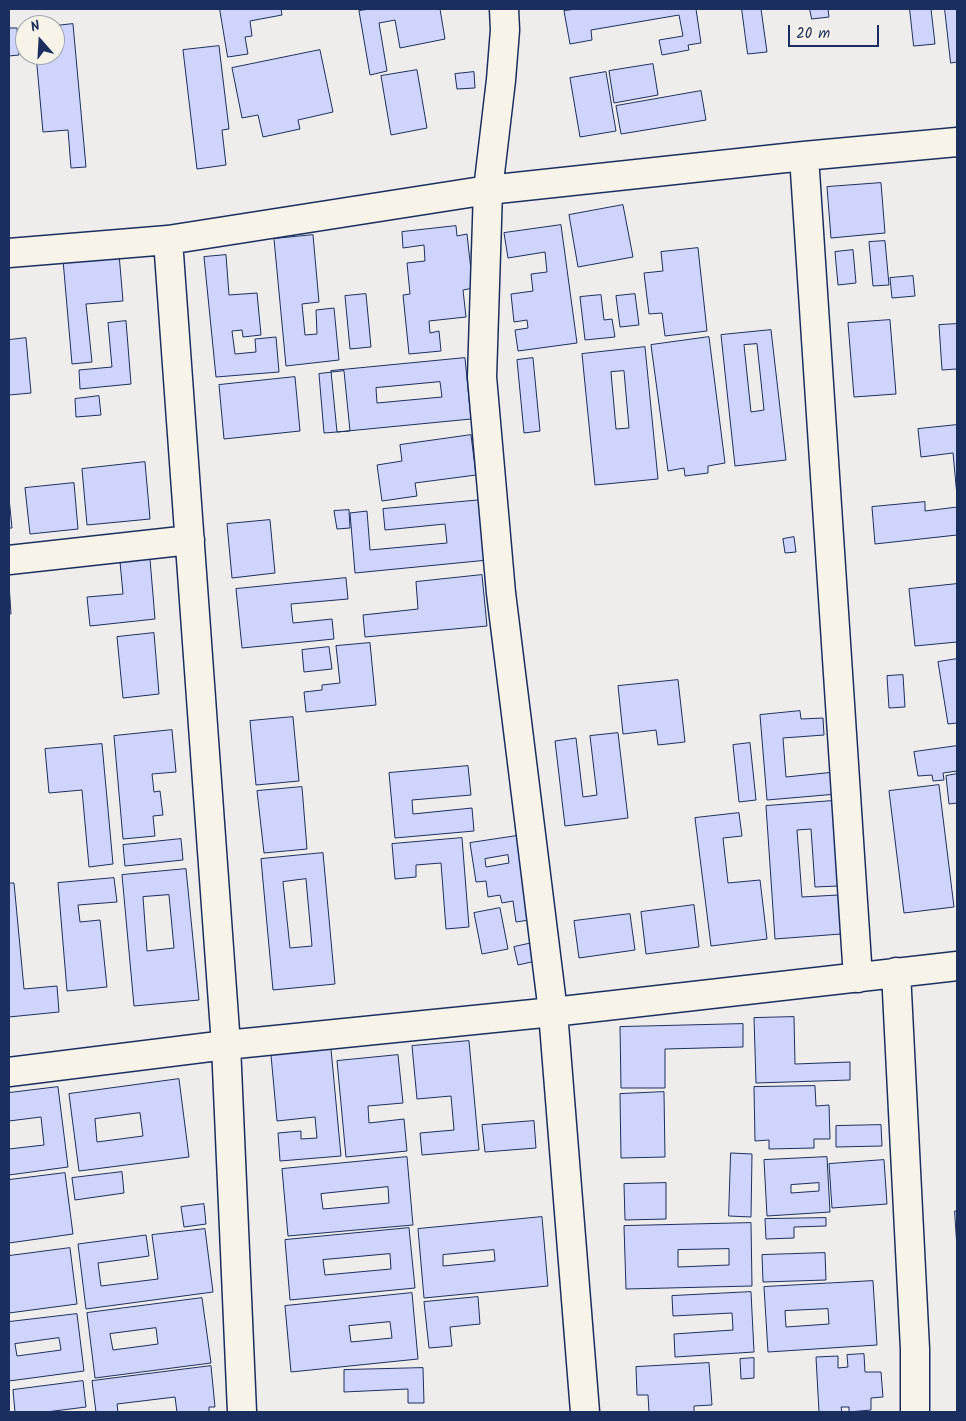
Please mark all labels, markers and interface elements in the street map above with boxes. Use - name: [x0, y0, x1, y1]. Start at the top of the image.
- north arrow: [15, 15, 65, 65]
- text: N: [28, 15, 43, 39]
- scale bar: [791, 15, 882, 47]
- text: 20 m: [796, 22, 830, 46]

